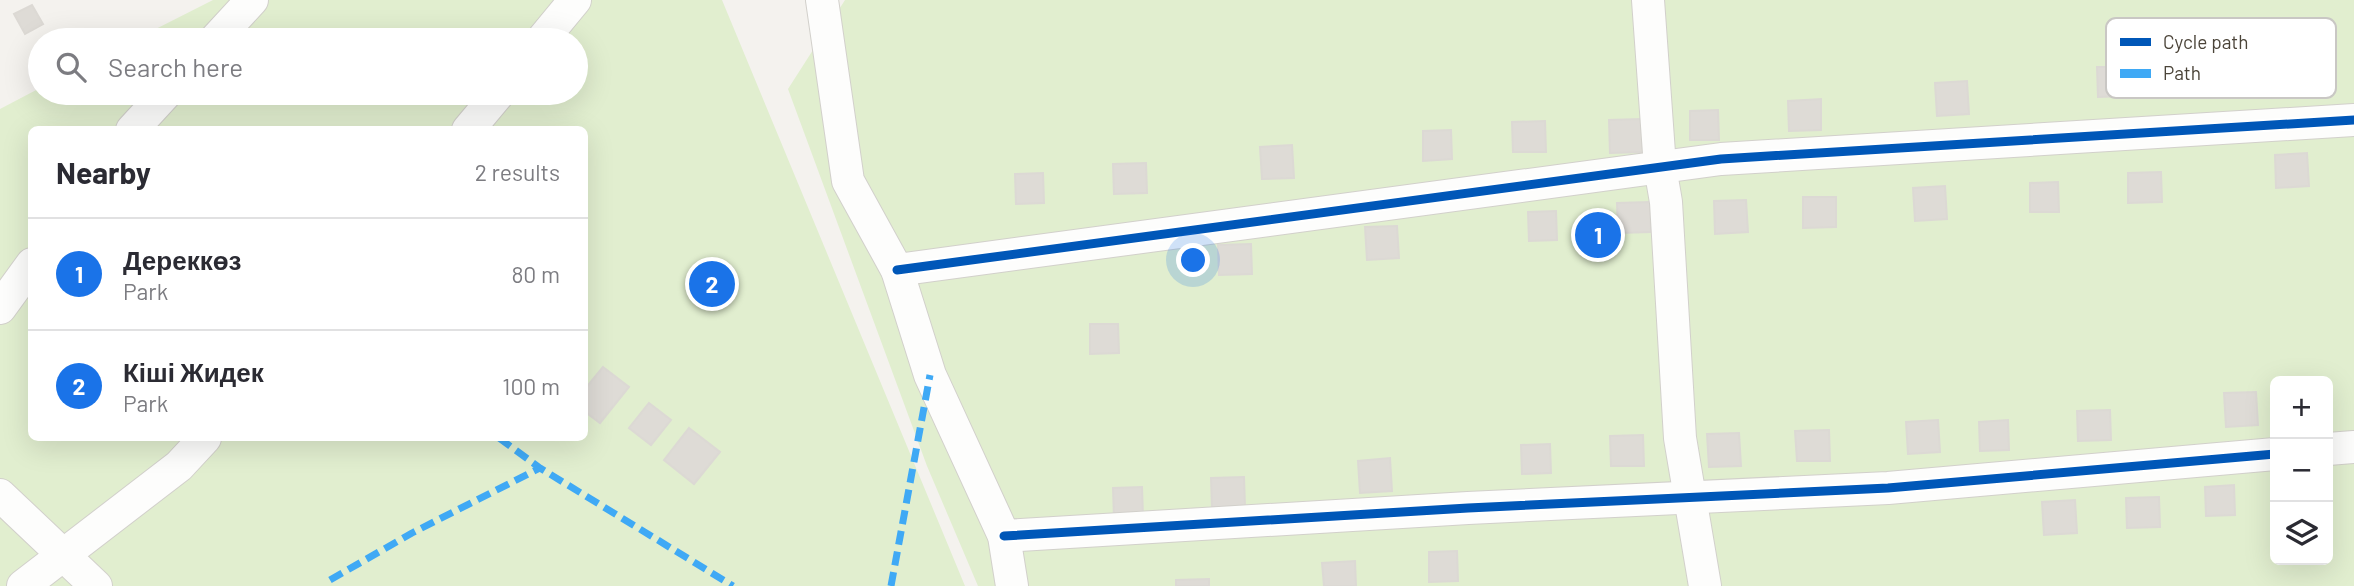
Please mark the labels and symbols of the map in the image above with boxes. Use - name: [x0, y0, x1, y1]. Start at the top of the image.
- legend: [2106, 18, 2336, 98]
- text: Cycle path: [2163, 30, 2248, 53]
- text: Path: [2163, 61, 2201, 84]
- pin: 1: [1575, 209, 1621, 261]
- your location: [1176, 243, 1210, 277]
- pin: 2: [689, 258, 735, 310]

